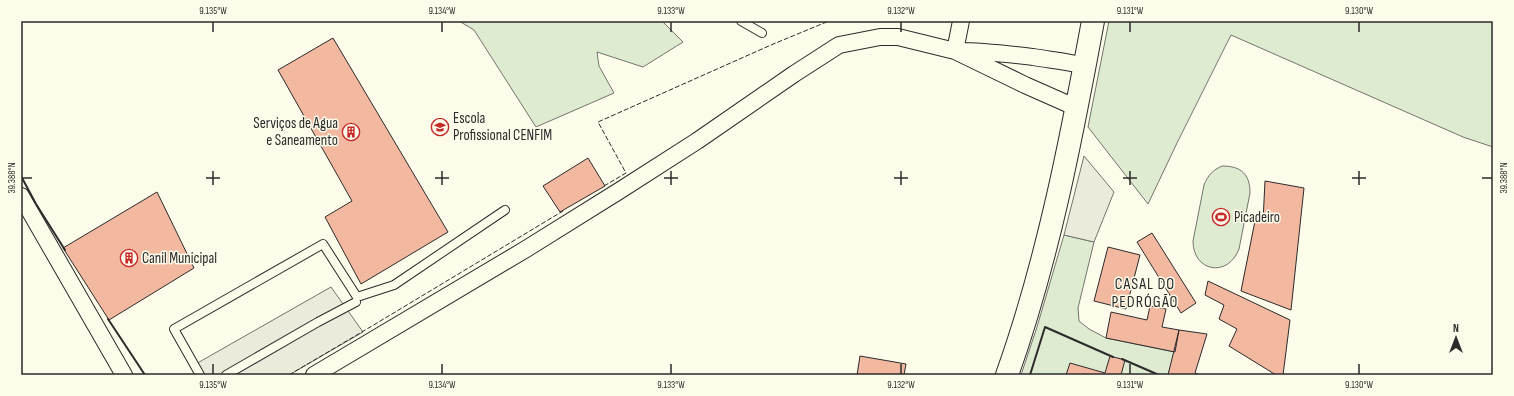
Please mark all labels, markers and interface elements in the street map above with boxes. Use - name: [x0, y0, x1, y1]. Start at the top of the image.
- text: 9.135°W: [199, 5, 227, 17]
- text: 9.134°W: [428, 5, 456, 17]
- text: 9.133°W: [657, 5, 685, 17]
- text: 9.132°W: [887, 5, 915, 17]
- text: 9.131°W: [1117, 5, 1144, 17]
- text: 9.130°W: [1345, 5, 1373, 17]
- place label: Escola Profissional CENFIM: [453, 109, 552, 145]
- place label: Serviços de Agua e Saneamento: [253, 114, 338, 150]
- school or university icon: Escola Profissional CENFIM: [430, 117, 450, 137]
- building icon: Serviços de Agua e Saneamento: [341, 122, 361, 142]
- text: 39.388°N: [6, 162, 18, 194]
- text: 39.388°N: [1498, 162, 1510, 194]
- sports icon: Picadeiro: [1211, 207, 1231, 227]
- place label: Picadeiro: [1234, 208, 1280, 227]
- building icon: Canil Municipal: [119, 248, 139, 268]
- place label: Canil Municipal: [142, 249, 217, 268]
- district label: CASAL DO PEDRÓGÃO: [1111, 275, 1179, 312]
- north arrow: [1436, 318, 1476, 358]
- text: N: [1453, 322, 1459, 335]
- text: 9.135°W: [199, 379, 227, 391]
- text: 9.134°W: [428, 379, 456, 391]
- text: 9.133°W: [657, 379, 685, 391]
- text: 9.132°W: [887, 379, 915, 391]
- text: 9.131°W: [1117, 379, 1144, 391]
- text: 9.130°W: [1345, 379, 1373, 391]

